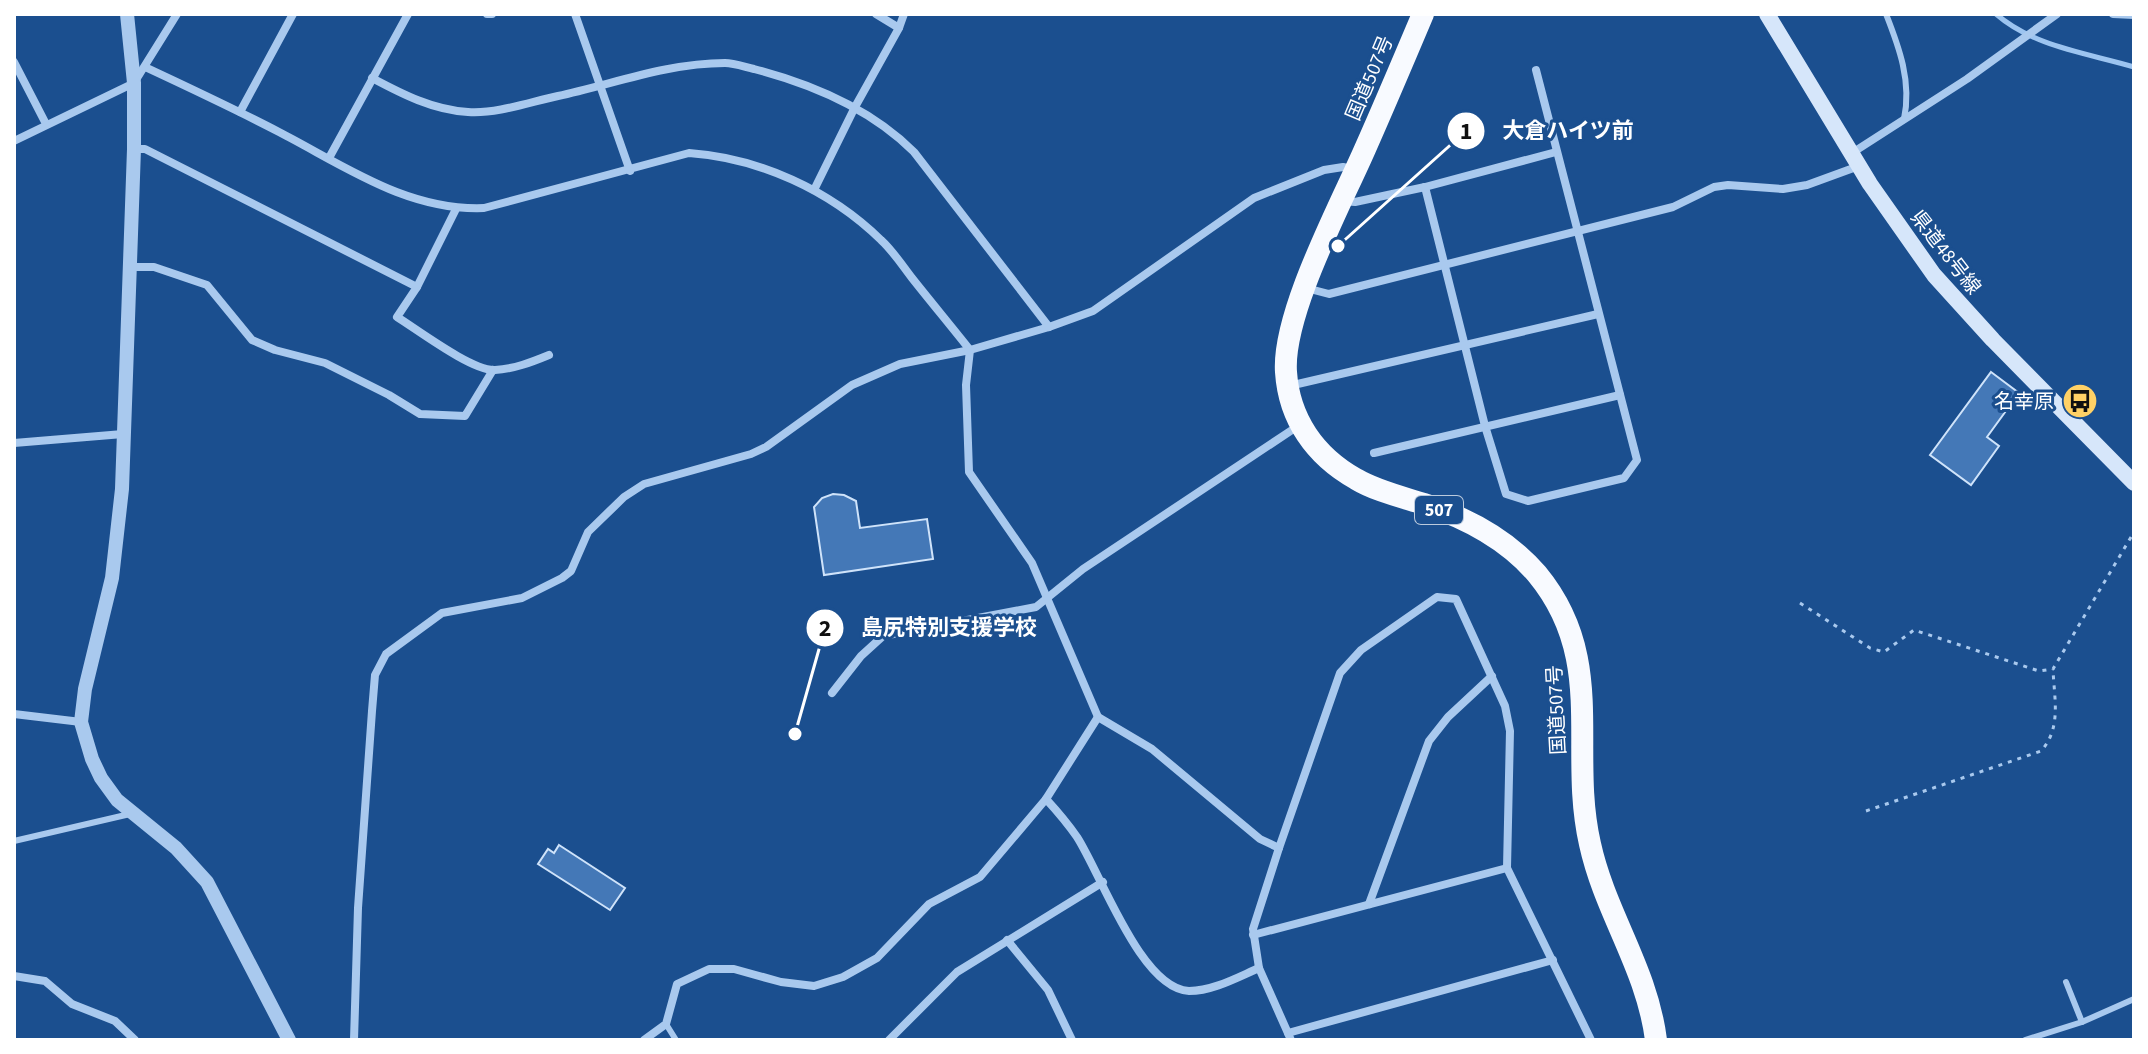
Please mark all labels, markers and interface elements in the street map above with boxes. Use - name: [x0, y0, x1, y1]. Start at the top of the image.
- street label: 国道507号: [1339, 32, 1400, 125]
- callout: 大倉ハイツ前: [1446, 108, 1650, 154]
- text: 1: [1460, 114, 1472, 149]
- text: 大倉ハイツ前: [1502, 115, 1634, 147]
- street label: 県道48号線: [1903, 205, 1987, 301]
- bus stop icon: 名幸原: [2061, 382, 2099, 420]
- place label: 名幸原: [1994, 388, 2054, 416]
- road number: 507: [1415, 496, 1463, 524]
- callout: 島尻特別支援学校: [805, 605, 1053, 651]
- text: 2: [819, 611, 831, 646]
- text: 島尻特別支援学校: [861, 612, 1037, 644]
- street label: 国道507号: [1541, 664, 1573, 756]

